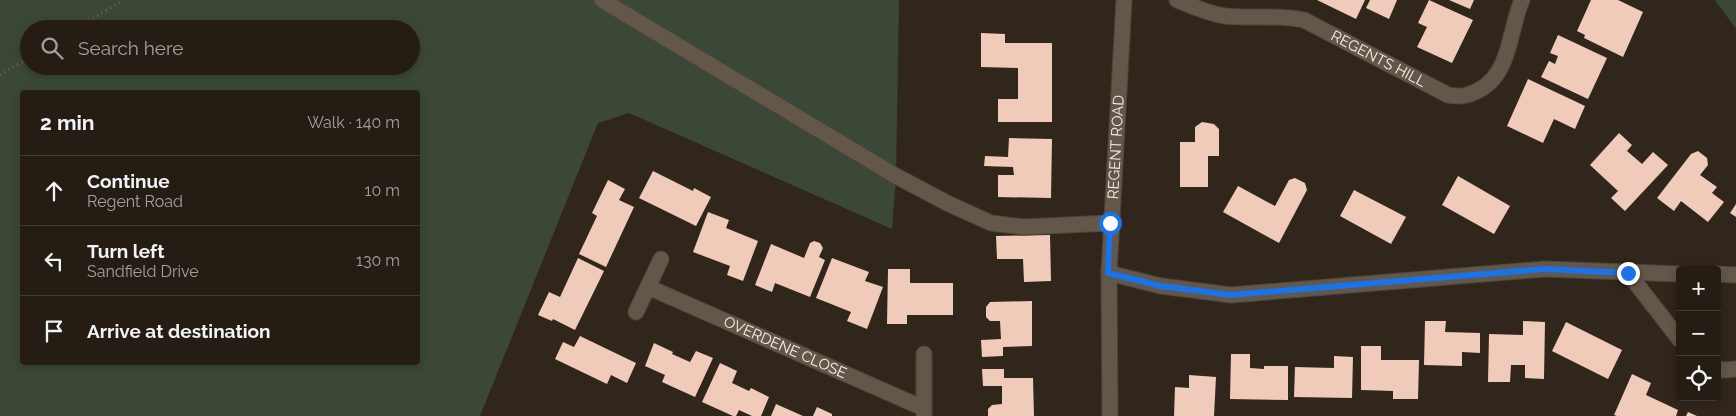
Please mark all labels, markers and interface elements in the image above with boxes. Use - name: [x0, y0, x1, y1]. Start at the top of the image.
- search box: [20, 20, 420, 75]
- street label: REGENTS HILL: [1328, 27, 1429, 91]
- icon: search: [38, 34, 66, 62]
- text: Search here: [78, 37, 184, 59]
- street label: REGENT ROAD: [1104, 94, 1128, 200]
- text: 2 min: [40, 110, 94, 135]
- text: Walk · 140 m: [307, 113, 400, 132]
- text: Continue: [87, 170, 170, 192]
- icon: ahead: [40, 177, 68, 205]
- text: 10 m: [365, 181, 400, 200]
- text: Regent Road: [87, 192, 183, 211]
- route start: [1099, 212, 1122, 235]
- text: Turn left: [87, 240, 164, 262]
- icon: left: [40, 247, 68, 275]
- text: 130 m: [356, 251, 400, 270]
- text: Sandfield Drive: [87, 262, 199, 281]
- route end: [1617, 262, 1640, 285]
- map controls: [1676, 266, 1721, 401]
- button: +: [1676, 266, 1721, 311]
- button: −: [1676, 311, 1721, 356]
- street label: OVERDENE CLOSE: [721, 312, 850, 382]
- icon: arrive: [40, 317, 68, 345]
- text: Arrive at destination: [87, 320, 271, 342]
- button: locate: [1676, 356, 1721, 401]

